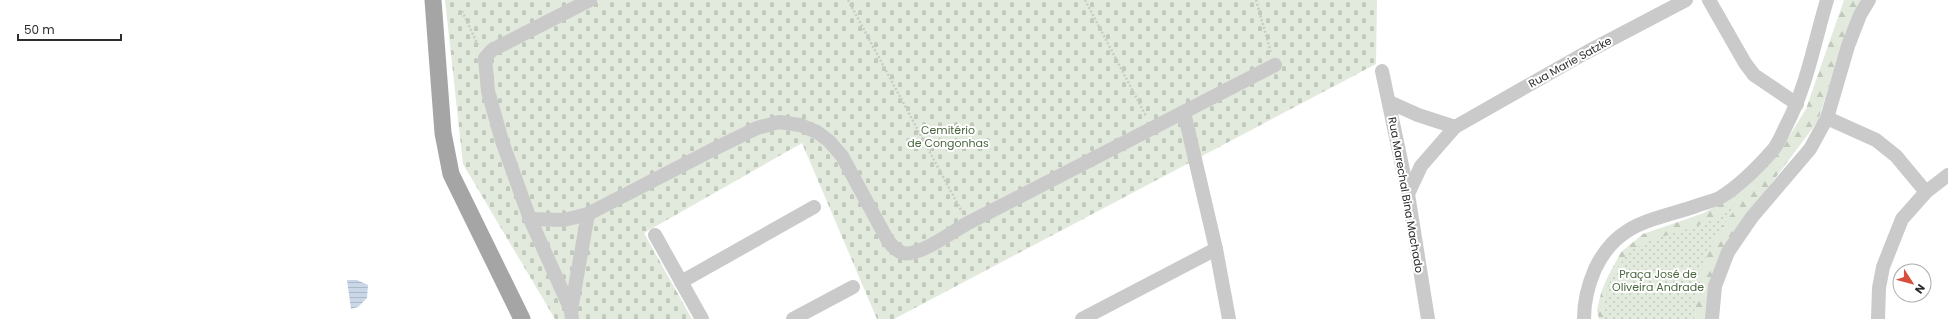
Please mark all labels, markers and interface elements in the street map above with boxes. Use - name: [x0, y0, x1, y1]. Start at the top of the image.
- scale bar: [18, 16, 121, 42]
- text: 50 m: [24, 21, 55, 38]
- street label: Rua Marie Satzke: [1525, 32, 1615, 92]
- street label: Rua Marechal Bina Machado: [1384, 116, 1428, 274]
- park label: Cemitério de Congonhas: [907, 122, 989, 151]
- north arrow: [1892, 263, 1932, 303]
- park label: Praça José de Oliveira Andrade: [1612, 266, 1704, 295]
- text: N: [1911, 281, 1929, 297]

